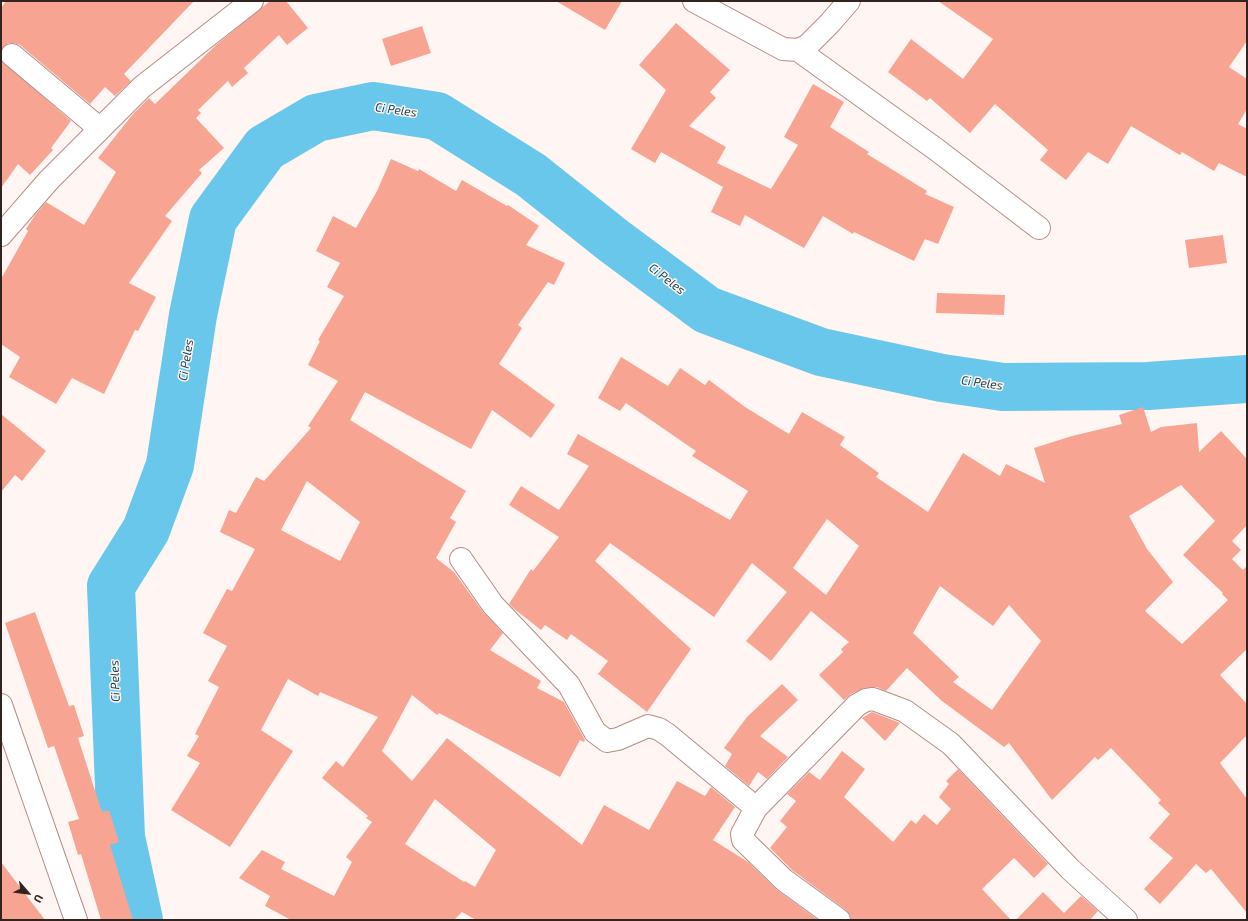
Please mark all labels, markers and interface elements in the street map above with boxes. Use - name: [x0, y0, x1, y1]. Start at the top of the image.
- water label: Ci Peles: [374, 100, 418, 120]
- water label: Ci Peles: [646, 260, 688, 298]
- water label: Ci Peles: [176, 338, 196, 382]
- water label: Ci Peles: [960, 373, 1004, 393]
- water label: Ci Peles: [107, 660, 123, 702]
- north arrow: [8, 873, 48, 913]
- text: U: [32, 892, 47, 905]

